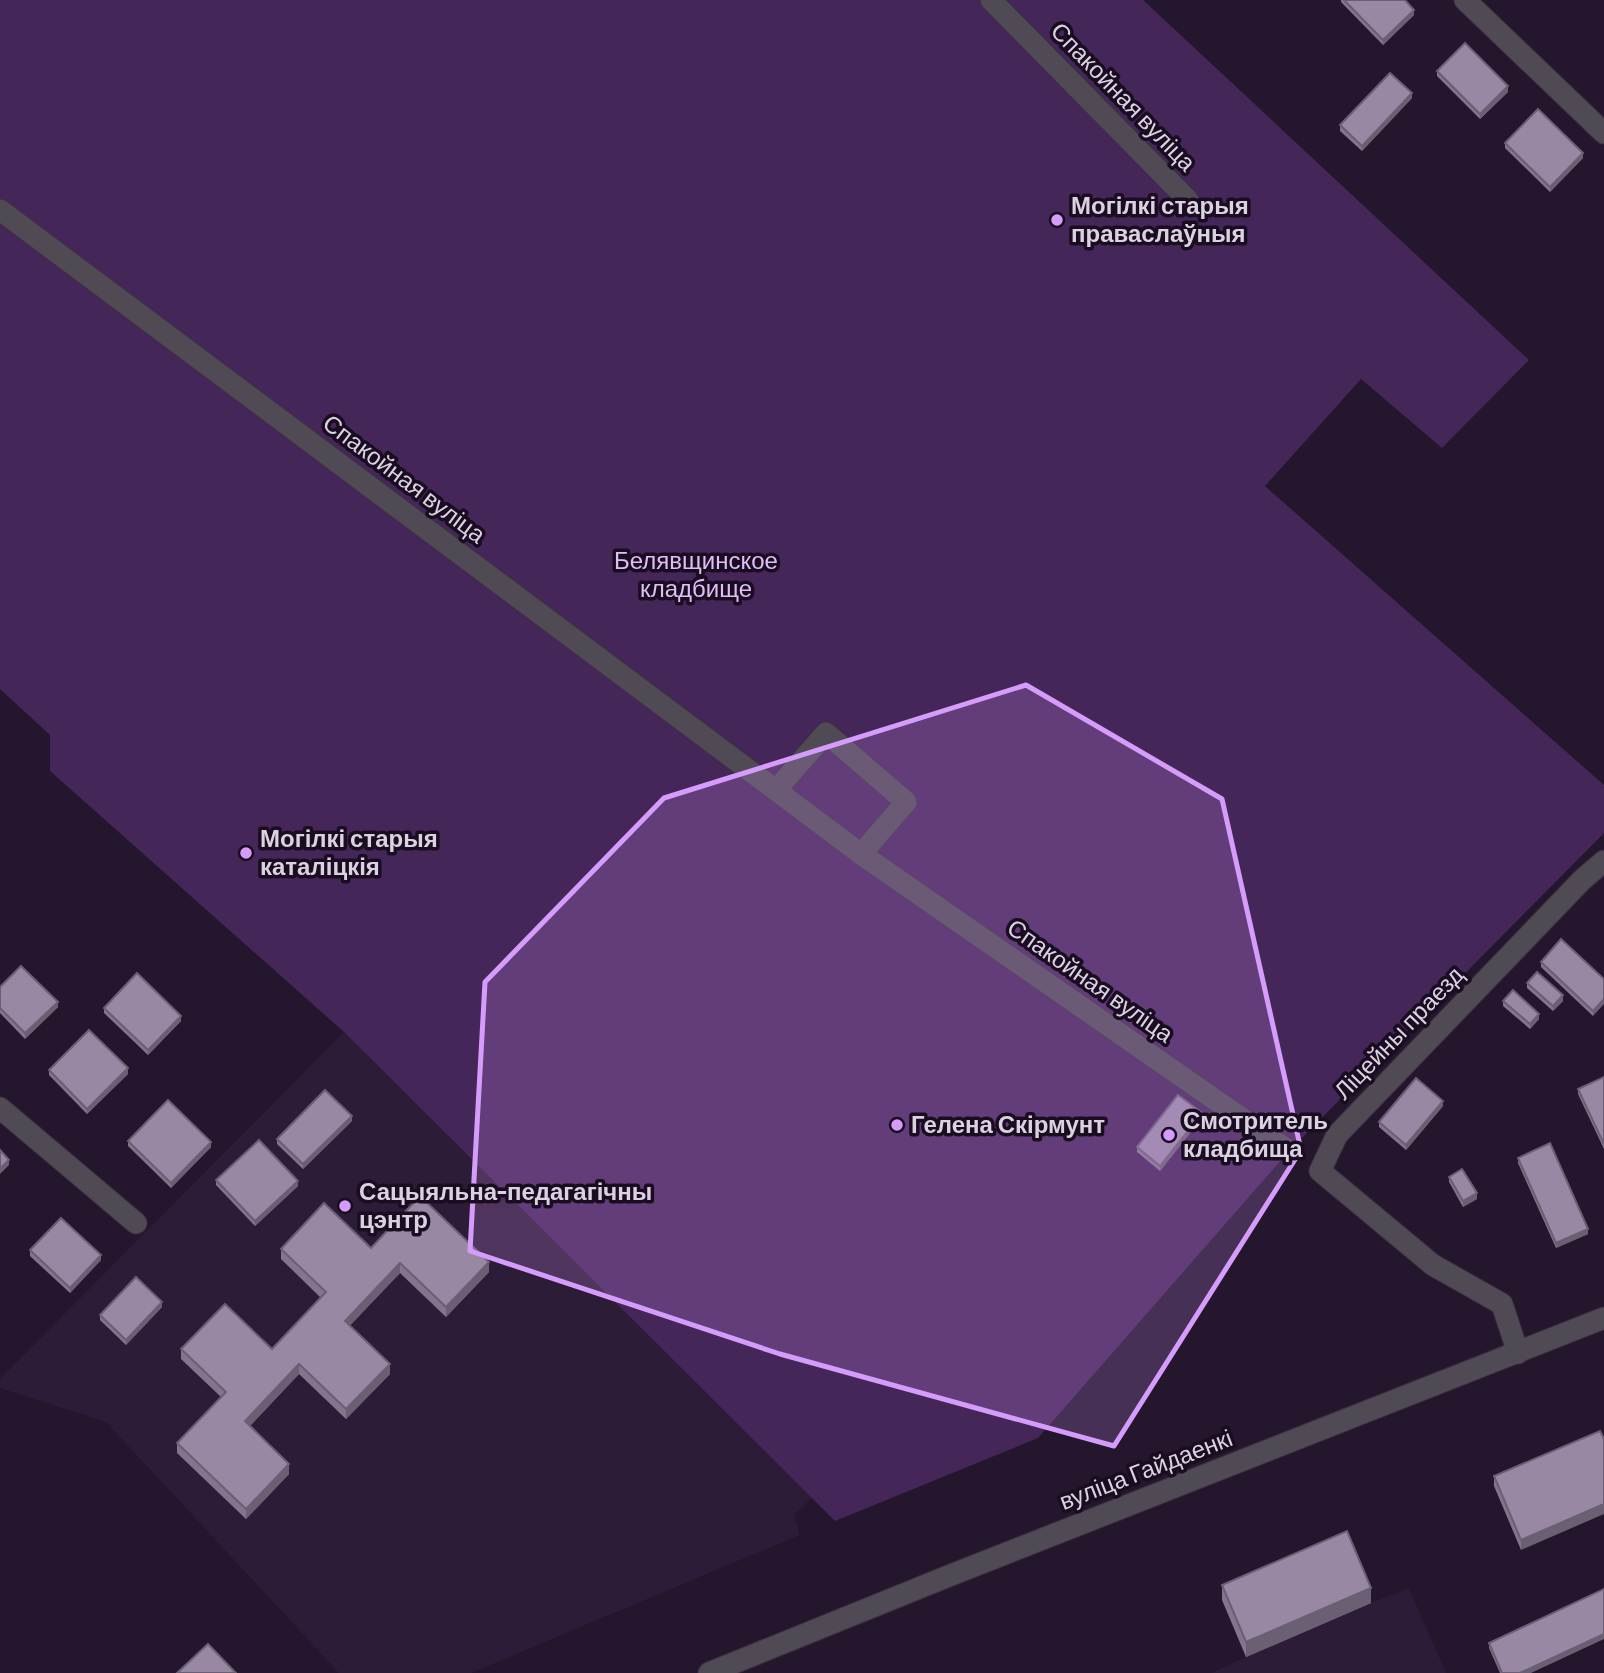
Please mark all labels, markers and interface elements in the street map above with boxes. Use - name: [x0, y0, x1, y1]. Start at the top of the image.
- street label: Спакойная вуліца: [1046, 15, 1203, 177]
- place label: Могілкі старыя праваслаўныя: [1071, 190, 1249, 247]
- marker: Могілкі старыя праваслаўныя: [1049, 212, 1065, 228]
- street label: Спакойная вуліца: [318, 407, 492, 549]
- park label: Белявщинское кладбище: [614, 545, 778, 602]
- place label: Могілкі старыя каталіцкія: [260, 823, 438, 880]
- marker: Могілкі старыя каталіцкія: [238, 845, 254, 861]
- street label: Спакойная вуліца: [1002, 912, 1180, 1048]
- street label: Ліцейны праезд: [1327, 959, 1469, 1104]
- place label: Смотритель кладбища: [1183, 1105, 1328, 1162]
- place label: Гелена Скірмунт: [911, 1109, 1105, 1138]
- marker: Гелена Скірмунт: [889, 1117, 905, 1133]
- marker: Смотритель кладбища: [1161, 1127, 1177, 1143]
- place label: Сацыяльна-педагагічны цэнтр: [359, 1176, 652, 1233]
- marker: Сацыяльна-педагагічны цэнтр: [337, 1198, 353, 1214]
- street label: вуліца Гайдаенкі: [1055, 1422, 1236, 1515]

